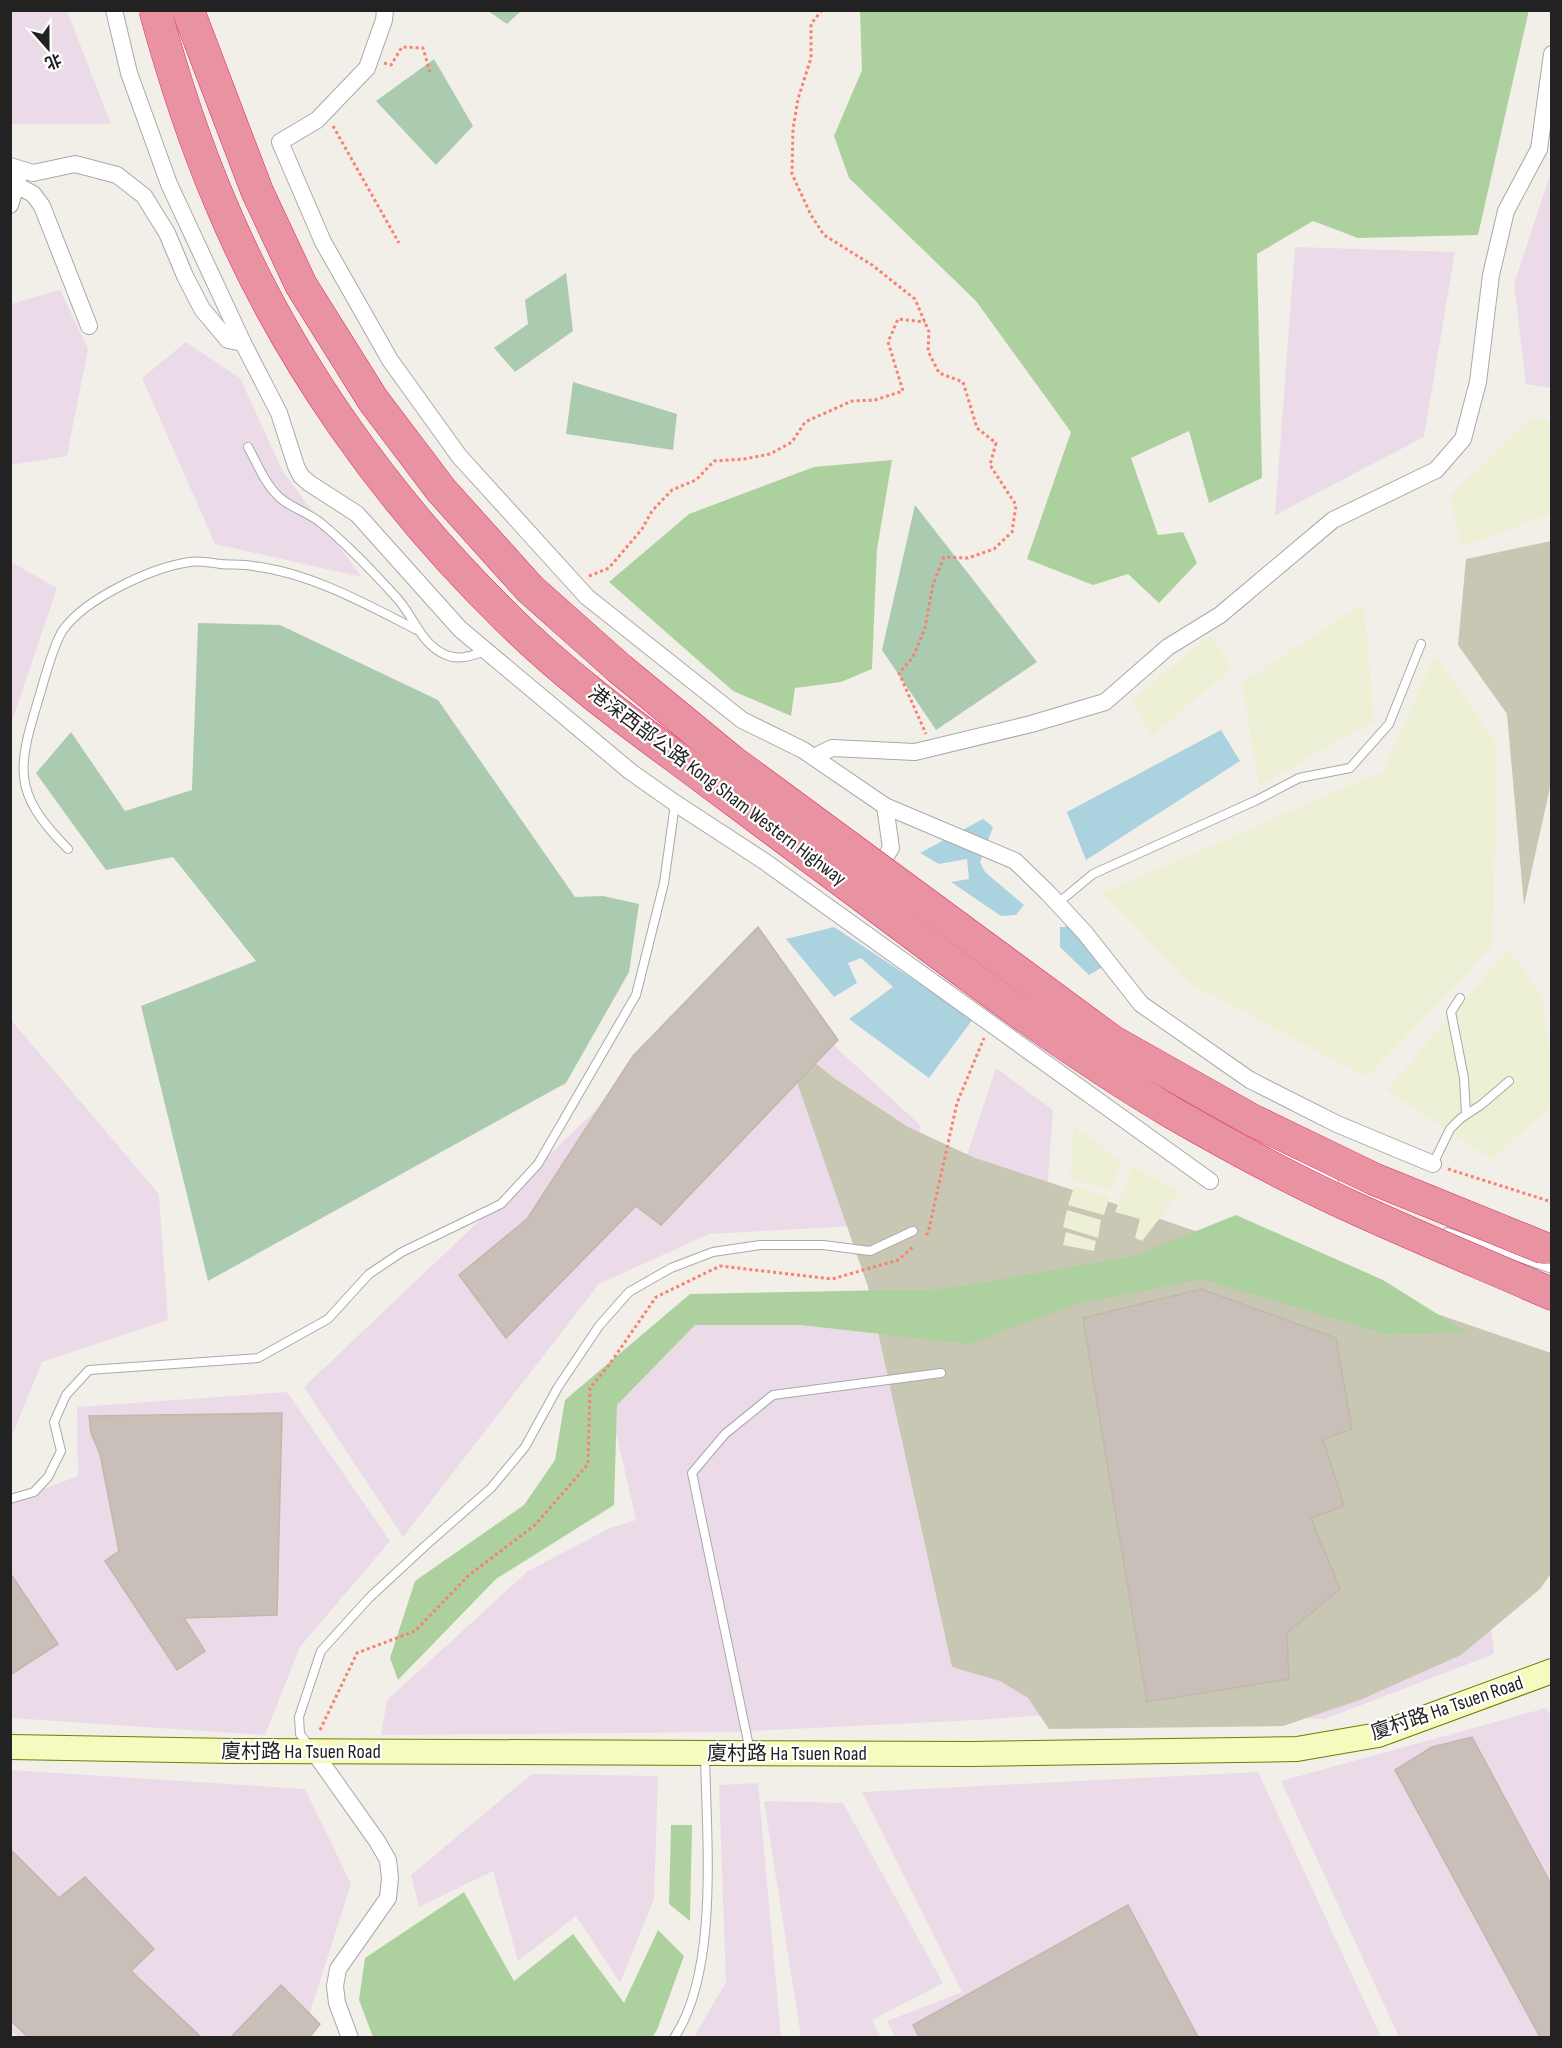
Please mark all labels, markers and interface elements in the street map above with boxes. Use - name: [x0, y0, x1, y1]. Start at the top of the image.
- north arrow: [18, 18, 78, 78]
- text: 北: [42, 49, 64, 72]
- street label: 港深西部公路 Kong Sham Western Highway: [583, 681, 851, 891]
- street label: 廈村路 Ha Tsuen Road: [1368, 1671, 1526, 1745]
- street label: 廈村路 Ha Tsuen Road: [221, 1740, 381, 1764]
- street label: 廈村路 Ha Tsuen Road: [707, 1742, 867, 1766]

